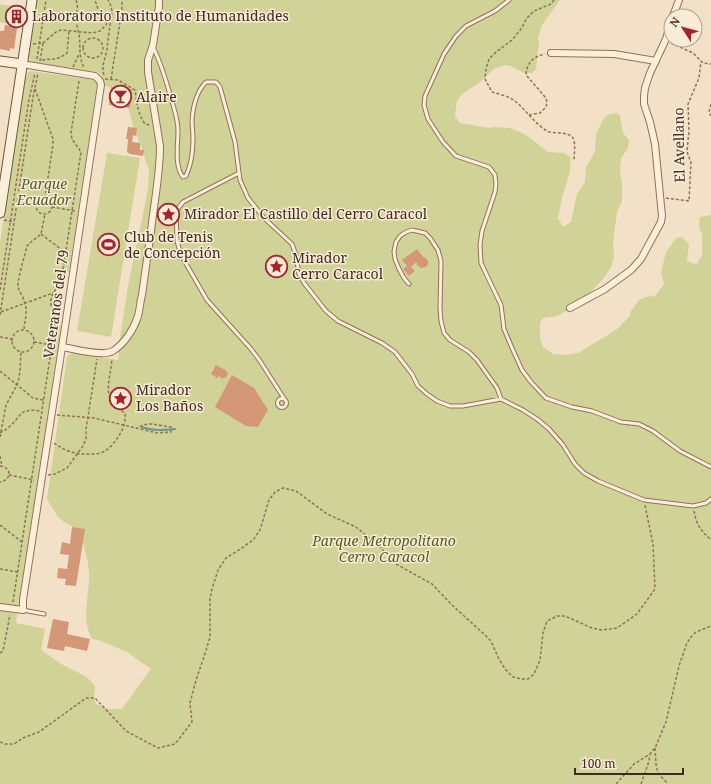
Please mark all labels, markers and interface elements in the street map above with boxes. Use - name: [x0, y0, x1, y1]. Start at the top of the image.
- building icon: Laboratorio Instituto de Humanidades: [3, 3, 29, 29]
- place label: Laboratorio Instituto de Humanidades: [32, 6, 289, 25]
- north arrow: [663, 8, 703, 48]
- text: N: [666, 14, 683, 30]
- bar icon: Alaire: [108, 84, 134, 110]
- place label: Alaire: [136, 87, 177, 106]
- street label: El Avellano: [668, 107, 689, 183]
- park label: Parque Ecuador: [16, 174, 72, 209]
- place icon: Mirador El Castillo del Cerro Caracol: [156, 201, 182, 227]
- place label: Mirador El Castillo del Cerro Caracol: [184, 204, 428, 223]
- place label: Club de Tenis de Concepción: [124, 227, 221, 262]
- sports icon: Club de Tenis de Concepción: [96, 232, 122, 258]
- street label: Veteranos del 79: [38, 248, 73, 359]
- place label: Mirador Cerro Caracol: [292, 248, 384, 283]
- place icon: Mirador Cerro Caracol: [264, 253, 290, 279]
- place label: Mirador Los Baños: [136, 380, 203, 415]
- place icon: Mirador Los Baños: [108, 385, 134, 411]
- park label: Parque Metropolitano Cerro Caracol: [311, 531, 456, 566]
- scale bar: [575, 750, 683, 776]
- text: 100 m: [581, 755, 616, 772]

